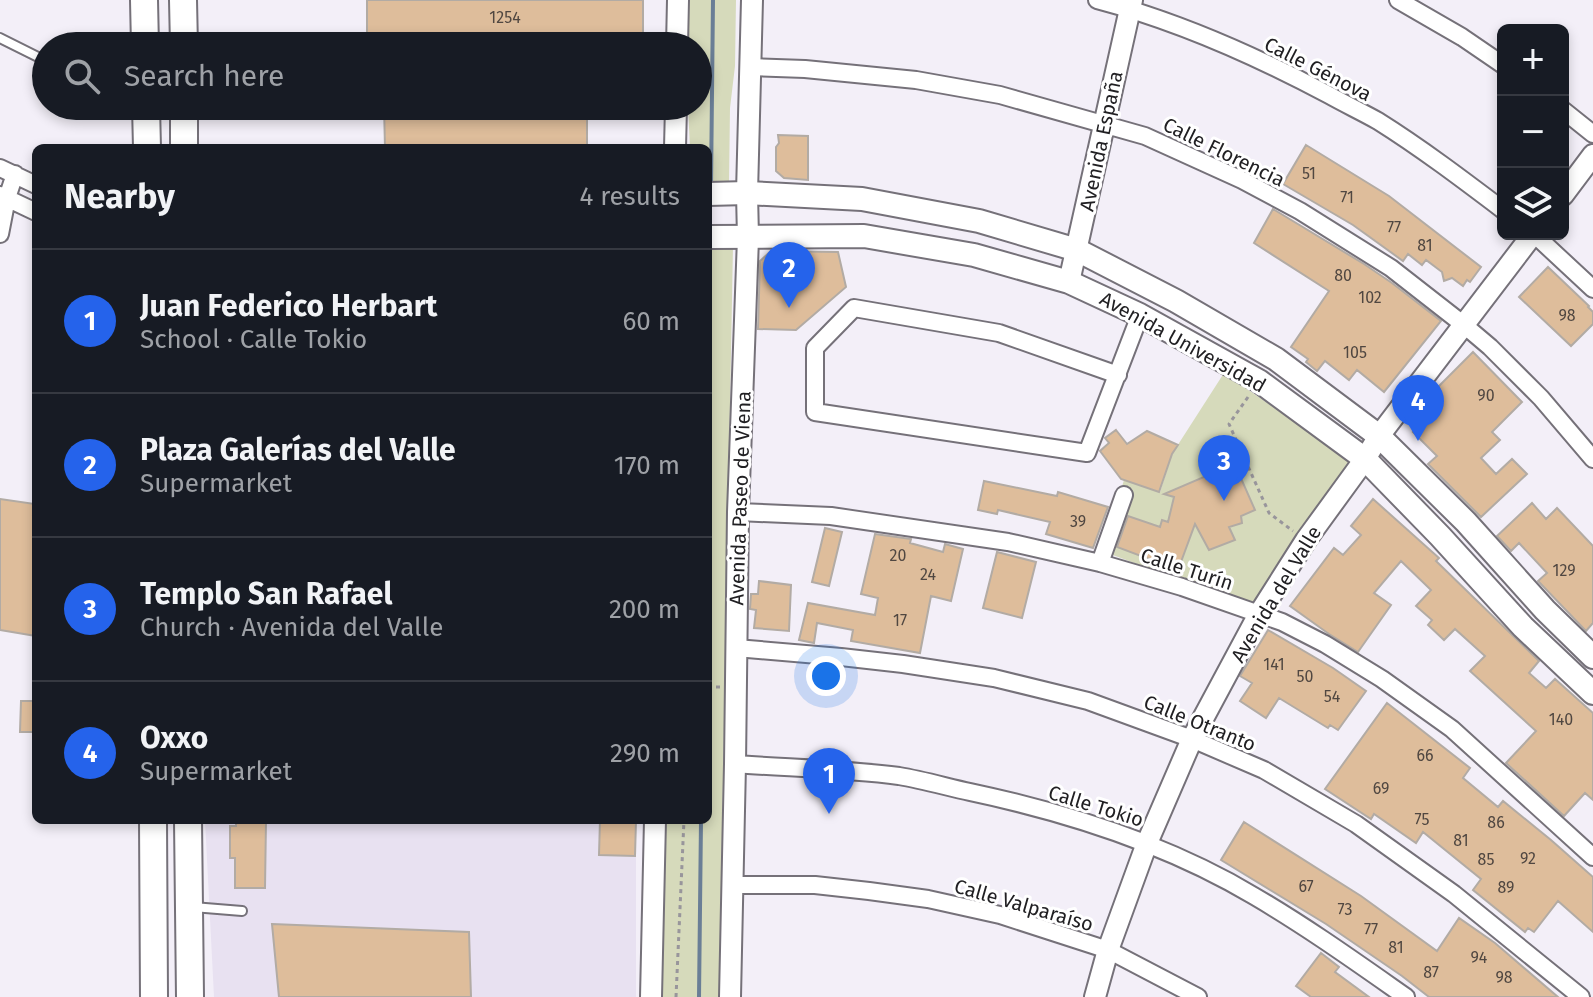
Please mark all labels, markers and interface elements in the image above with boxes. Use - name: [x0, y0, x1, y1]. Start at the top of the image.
- house number: 1254: [489, 8, 521, 27]
- map controls: [1497, 24, 1569, 240]
- button: +: [1497, 24, 1569, 96]
- search box: [32, 32, 712, 120]
- street label: Calle Génova: [1261, 32, 1375, 106]
- icon: search: [60, 54, 104, 98]
- text: Search here: [124, 58, 284, 94]
- street label: Avenida España: [1074, 69, 1128, 213]
- button: −: [1497, 96, 1569, 168]
- street label: Calle Florencia: [1159, 112, 1289, 192]
- house number: 51: [1302, 164, 1316, 183]
- button: layers: [1497, 168, 1569, 240]
- text: Nearby: [64, 176, 175, 217]
- text: 4 results: [579, 181, 680, 212]
- house number: 71: [1340, 188, 1354, 207]
- house number: 77: [1387, 218, 1401, 237]
- house number: 81: [1417, 236, 1433, 255]
- pin: 2: [763, 242, 815, 308]
- house number: 80: [1334, 266, 1352, 285]
- street label: Avenida Universidad: [1096, 286, 1270, 398]
- text: Juan Federico Herbart: [140, 288, 437, 324]
- house number: 102: [1358, 288, 1382, 307]
- text: 1: [84, 306, 96, 337]
- text: 60 m: [622, 306, 680, 337]
- house number: 98: [1558, 306, 1576, 325]
- text: School · Calle Tokio: [140, 324, 367, 355]
- house number: 105: [1343, 343, 1367, 362]
- pin: 4: [1392, 375, 1444, 441]
- house number: 90: [1477, 386, 1495, 405]
- street label: Avenida Paseo de Viena: [724, 390, 756, 606]
- text: Plaza Galerías del Valle: [140, 432, 456, 468]
- pin: 3: [1198, 435, 1250, 501]
- text: 2: [83, 450, 97, 481]
- text: 170 m: [614, 450, 680, 481]
- text: Supermarket: [140, 468, 292, 499]
- house number: 39: [1070, 512, 1086, 531]
- street label: Avenida del Valle: [1226, 521, 1326, 667]
- street label: Calle Turín: [1138, 543, 1236, 595]
- house number: 20: [890, 546, 906, 565]
- house number: 129: [1552, 561, 1576, 580]
- house number: 24: [920, 565, 936, 584]
- text: Templo San Rafael: [140, 576, 392, 612]
- text: 3: [83, 594, 97, 625]
- text: 200 m: [609, 594, 680, 625]
- house number: 17: [893, 611, 907, 630]
- text: Church · Avenida del Valle: [140, 612, 443, 643]
- house number: 141: [1263, 655, 1285, 674]
- your location: [806, 656, 846, 696]
- house number: 50: [1297, 667, 1314, 686]
- house number: 54: [1324, 687, 1341, 706]
- street label: Calle Otranto: [1140, 690, 1260, 756]
- house number: 140: [1549, 710, 1573, 729]
- text: Oxxo: [140, 720, 208, 756]
- text: 4: [83, 738, 97, 769]
- text: 290 m: [610, 738, 680, 769]
- house number: 66: [1416, 746, 1434, 765]
- pin: 1: [803, 748, 855, 814]
- text: Supermarket: [140, 756, 292, 787]
- house number: 69: [1373, 779, 1389, 798]
- street label: Calle Tokio: [1046, 780, 1146, 832]
- house number: 75: [1415, 810, 1429, 829]
- house number: 86: [1487, 813, 1505, 832]
- house number: 81: [1453, 831, 1469, 850]
- house number: 92: [1520, 849, 1536, 868]
- house number: 85: [1478, 850, 1494, 869]
- street label: Calle Valparaíso: [952, 874, 1096, 936]
- house number: 67: [1298, 877, 1314, 896]
- house number: 89: [1498, 878, 1514, 897]
- house number: 73: [1338, 900, 1352, 919]
- house number: 77: [1364, 920, 1378, 939]
- house number: 81: [1388, 938, 1404, 957]
- house number: 94: [1471, 948, 1488, 967]
- house number: 87: [1423, 963, 1439, 982]
- house number: 98: [1495, 968, 1513, 987]

